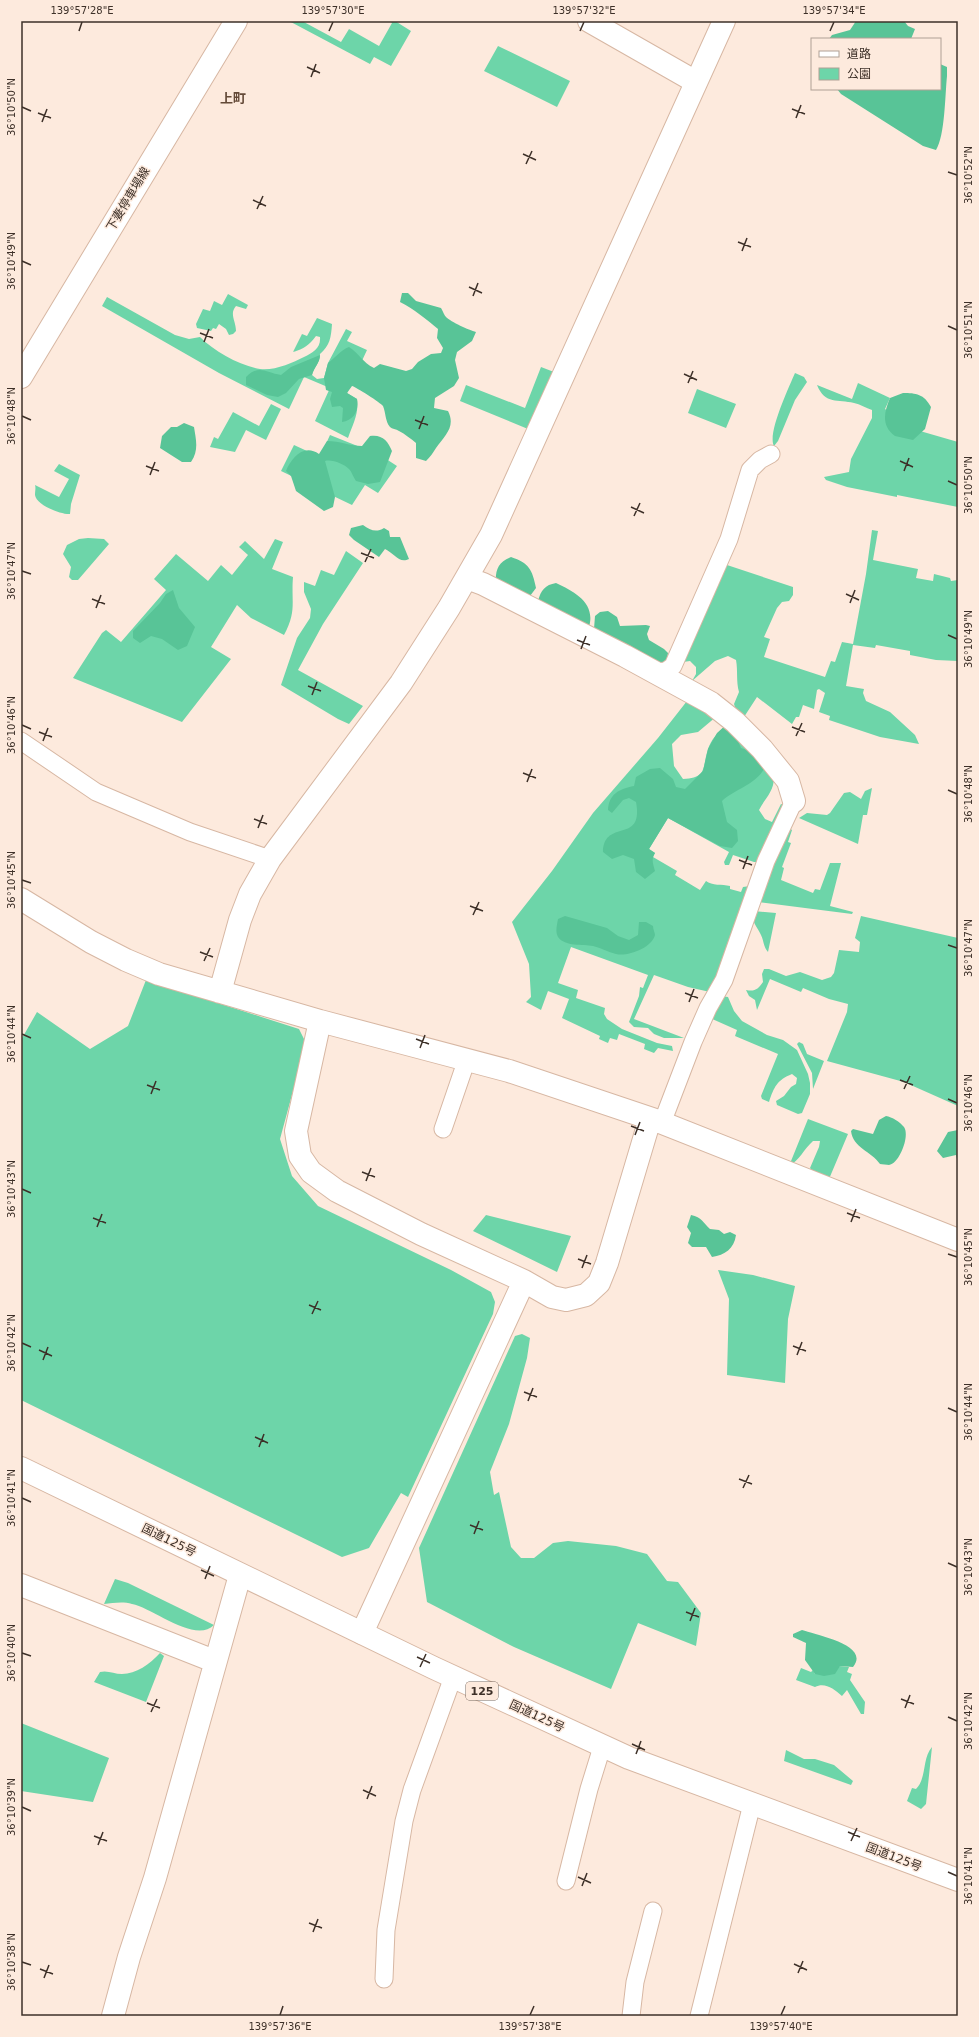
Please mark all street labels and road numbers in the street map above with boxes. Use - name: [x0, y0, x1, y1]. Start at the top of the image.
- street label: 下妻停車場線: [103, 165, 153, 233]
- street label: 国道125号: [139, 1521, 199, 1559]
- road number: 125: [466, 1682, 498, 1700]
- street label: 国道125号: [507, 1697, 567, 1735]
- street label: 国道125号: [864, 1840, 924, 1874]

